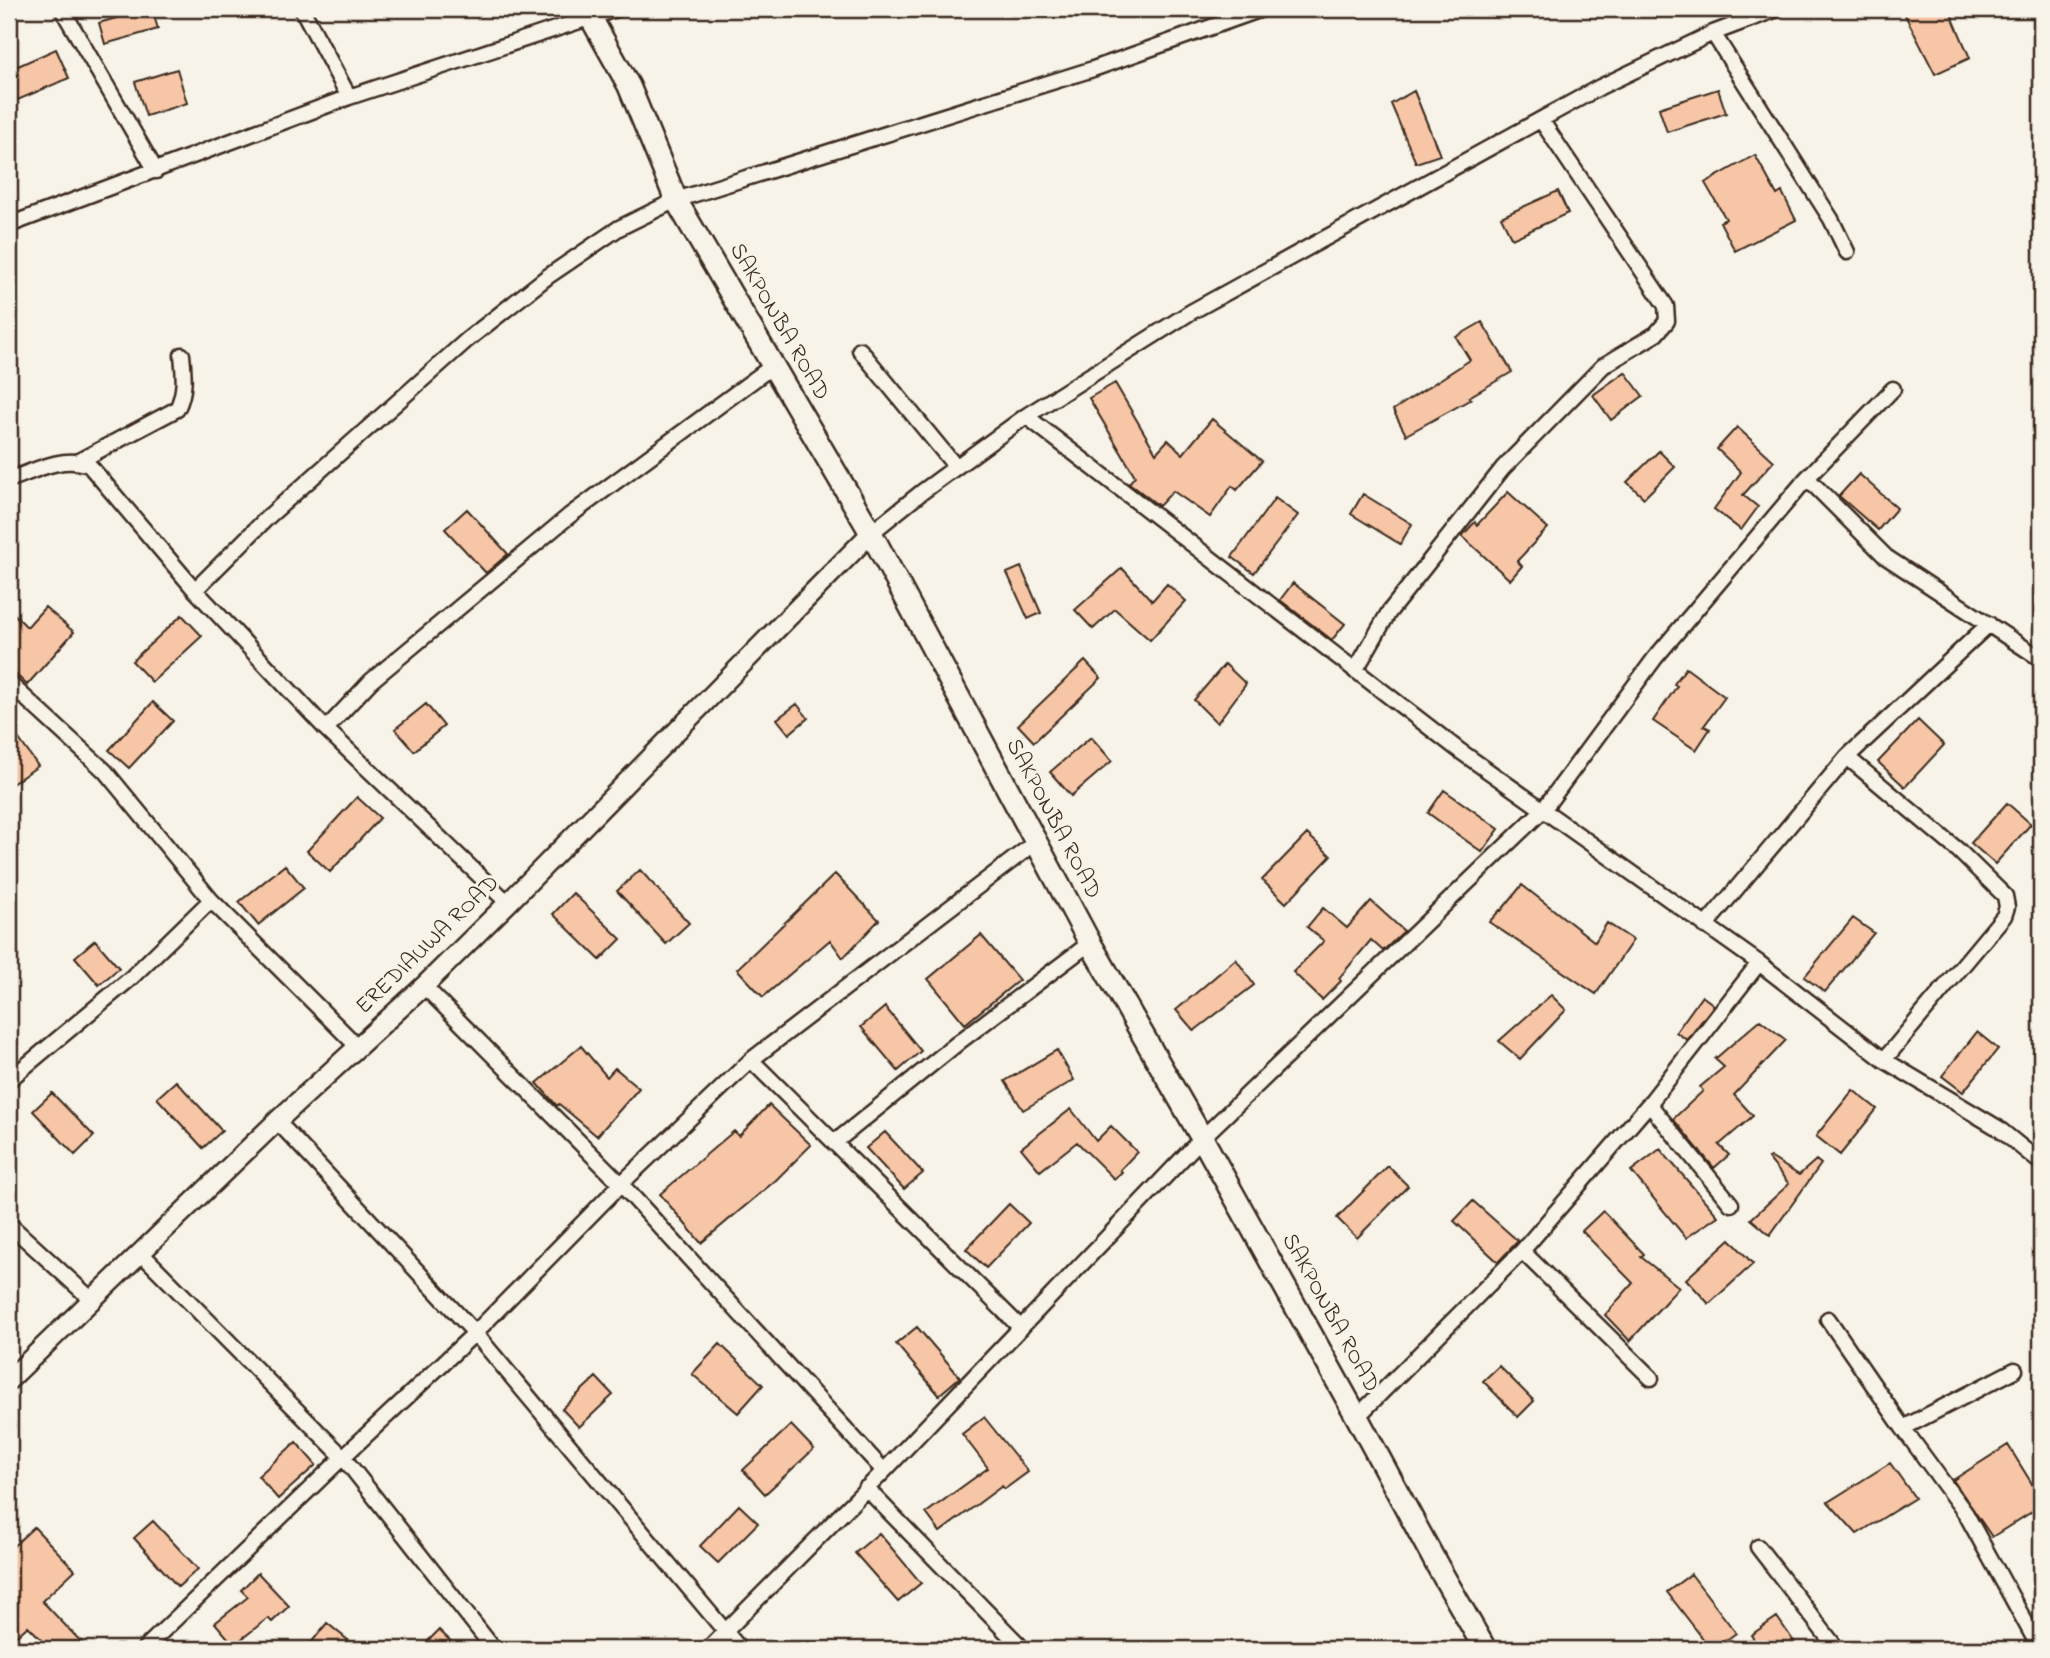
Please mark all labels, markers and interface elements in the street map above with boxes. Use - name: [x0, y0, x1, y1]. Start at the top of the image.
- street label: SAKPONBA ROAD: [720, 237, 838, 407]
- street label: SAKPONBA ROAD: [997, 733, 1109, 905]
- street label: EREDIAUWA ROAD: [349, 868, 507, 1022]
- street label: SAKPONBA ROAD: [1273, 1228, 1387, 1398]

